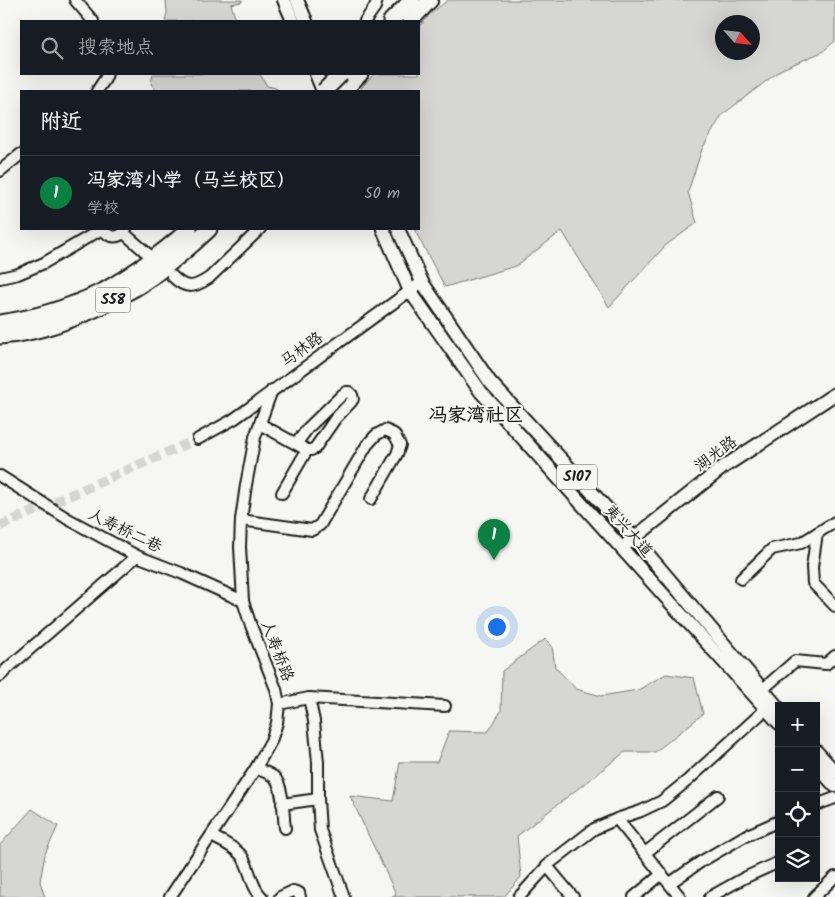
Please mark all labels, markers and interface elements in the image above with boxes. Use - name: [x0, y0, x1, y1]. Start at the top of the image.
- north arrow: [715, 15, 760, 60]
- search box: [20, 20, 420, 75]
- text: 搜索地点: [78, 33, 154, 63]
- icon: search: [38, 34, 66, 62]
- text: 附近: [40, 106, 82, 139]
- text: 冯家湾小学（马兰校区）: [87, 166, 296, 196]
- text: 1: [54, 181, 58, 206]
- text: 50 m: [364, 181, 400, 206]
- text: 学校: [87, 196, 119, 221]
- road number: S58: [96, 288, 130, 312]
- street label: 马林路: [275, 326, 329, 374]
- district label: 冯家湾社区: [428, 401, 524, 431]
- street label: 湖光路: [689, 430, 743, 478]
- road number: S107: [557, 464, 597, 490]
- street label: 夷兴大道: [597, 499, 659, 563]
- street label: 人寿桥二巷: [84, 502, 166, 560]
- pin: 1: [478, 519, 510, 560]
- your location: [484, 614, 510, 640]
- street label: 人寿桥路: [254, 617, 300, 685]
- map controls: [775, 702, 820, 882]
- button: +: [775, 702, 820, 747]
- button: −: [775, 747, 820, 792]
- button: locate: [775, 792, 820, 837]
- button: layers: [775, 837, 820, 882]

